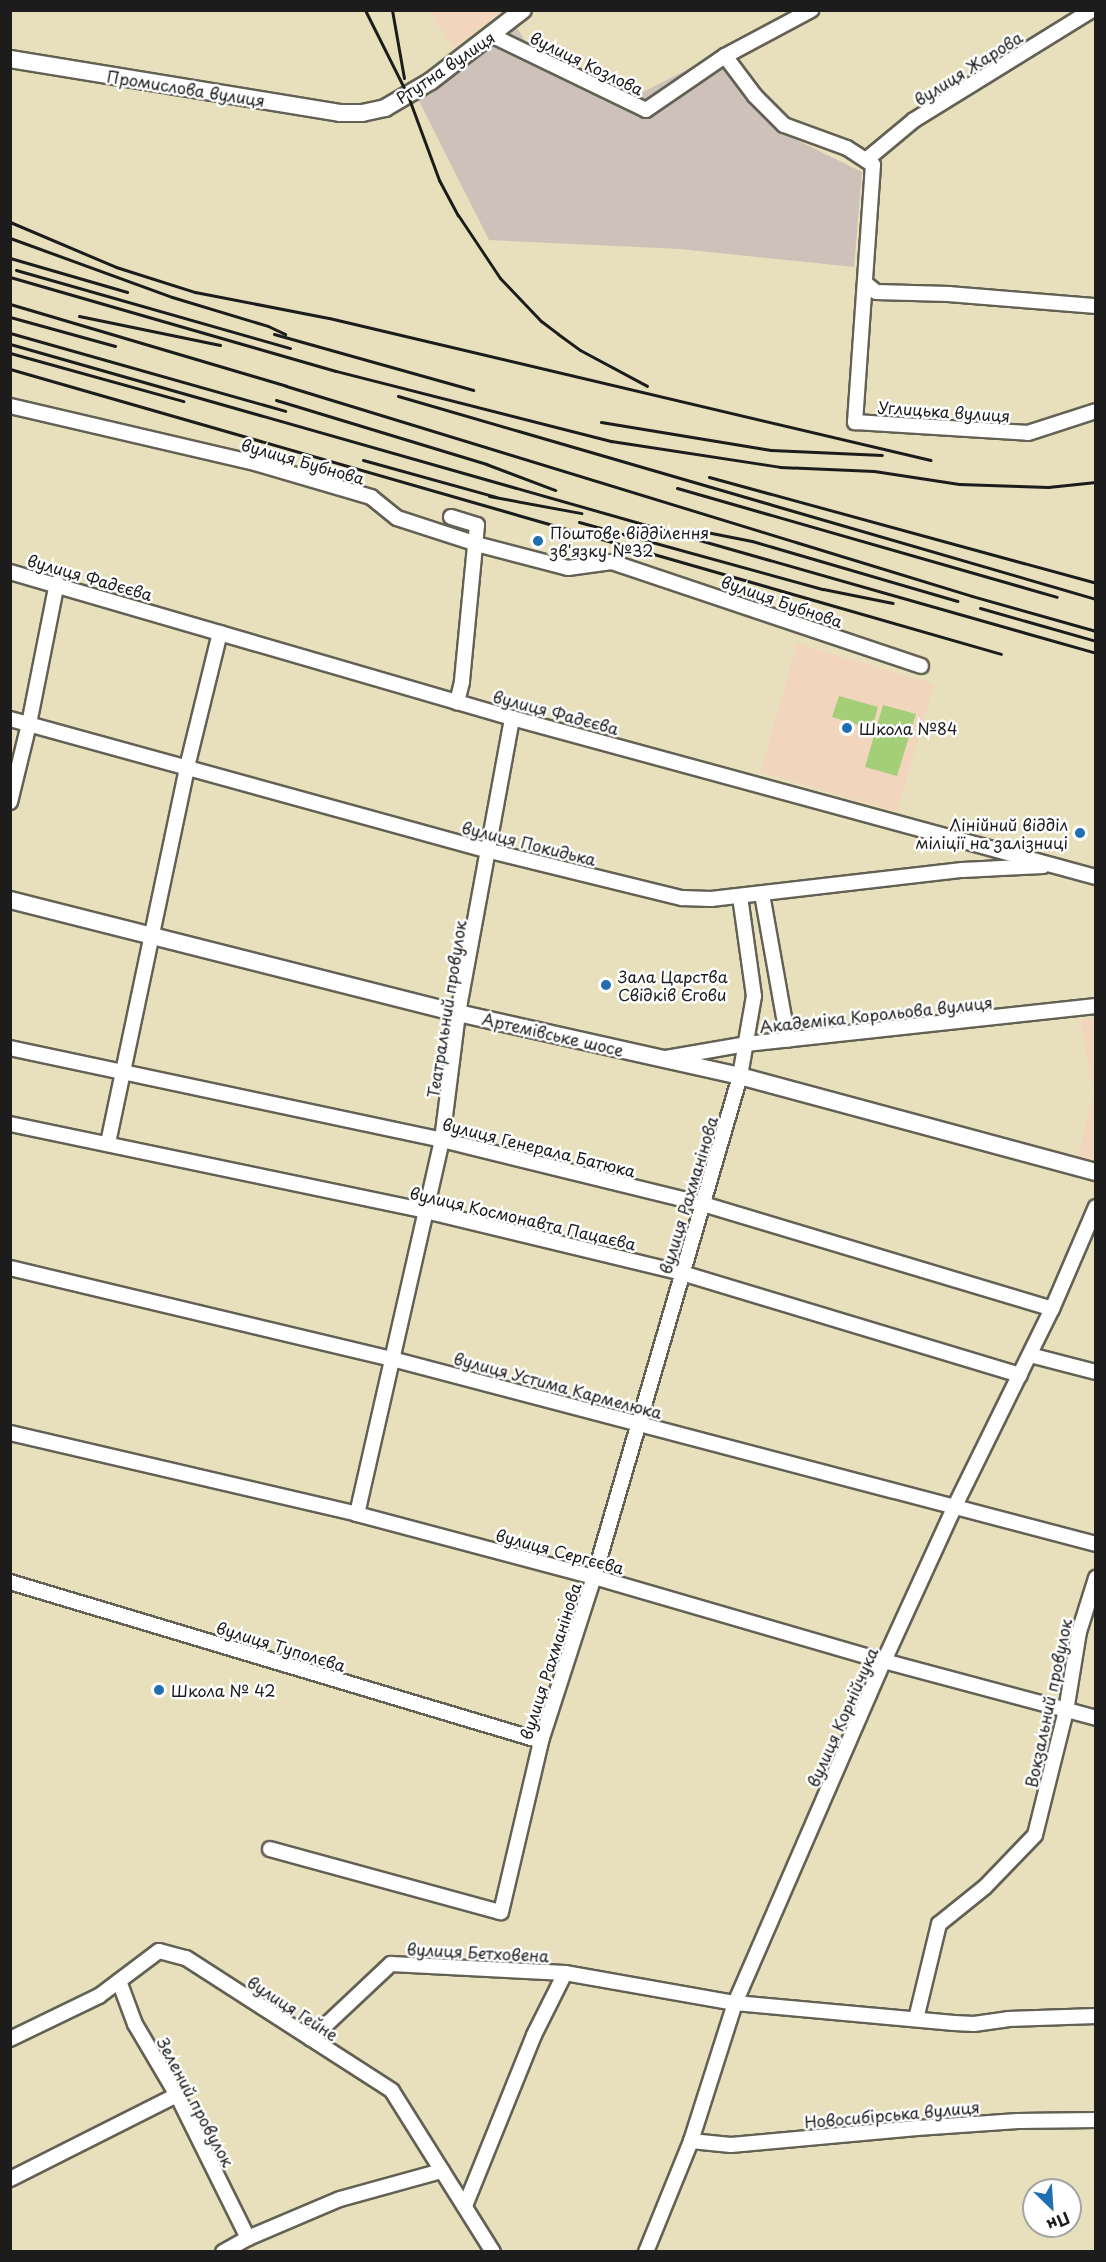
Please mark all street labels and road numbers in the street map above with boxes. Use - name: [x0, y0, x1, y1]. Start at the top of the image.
- street label: Ртутна вулиця: [392, 27, 498, 107]
- street label: вулиця Козлова: [527, 27, 647, 99]
- street label: вулиця Жарова: [910, 27, 1026, 109]
- street label: Промислова вулиця: [105, 66, 267, 110]
- street label: Углицька вулиця: [877, 397, 1011, 425]
- street label: вулиця Бубнова: [239, 434, 367, 488]
- street label: вулиця Фадєєва: [25, 550, 155, 604]
- street label: вулиця Бубнова: [719, 571, 845, 631]
- street label: вулиця Фадєєва: [491, 686, 621, 738]
- street label: вулиця Покидька: [460, 817, 598, 869]
- street label: Театральний провулок: [422, 919, 470, 1099]
- street label: Академіка Корольова вулиця: [758, 992, 994, 1036]
- street label: Артемівське шосе: [481, 1008, 625, 1060]
- street label: вулиця Генерала Батюка: [440, 1114, 638, 1180]
- street label: вулиця Рахманінова: [655, 1114, 721, 1276]
- street label: вулиця Космонавта Пацаєва: [408, 1183, 638, 1253]
- street label: вулиця Устима Кармелюка: [451, 1348, 665, 1422]
- street label: вулиця Сергєєва: [493, 1525, 627, 1577]
- street label: вулиця Рахманінова: [516, 1580, 584, 1742]
- street label: вулиця Туполєва: [214, 1617, 348, 1675]
- street label: Вокзальний провулок: [1021, 1617, 1075, 1789]
- street label: вулиця Корнійчука: [803, 1644, 881, 1790]
- street label: вулиця Бетховена: [406, 1939, 550, 1965]
- street label: вулиця Гейне: [244, 1972, 342, 2044]
- street label: Зелений провулок: [154, 2034, 238, 2170]
- street label: Новосибірська вулиця: [803, 2097, 981, 2131]

